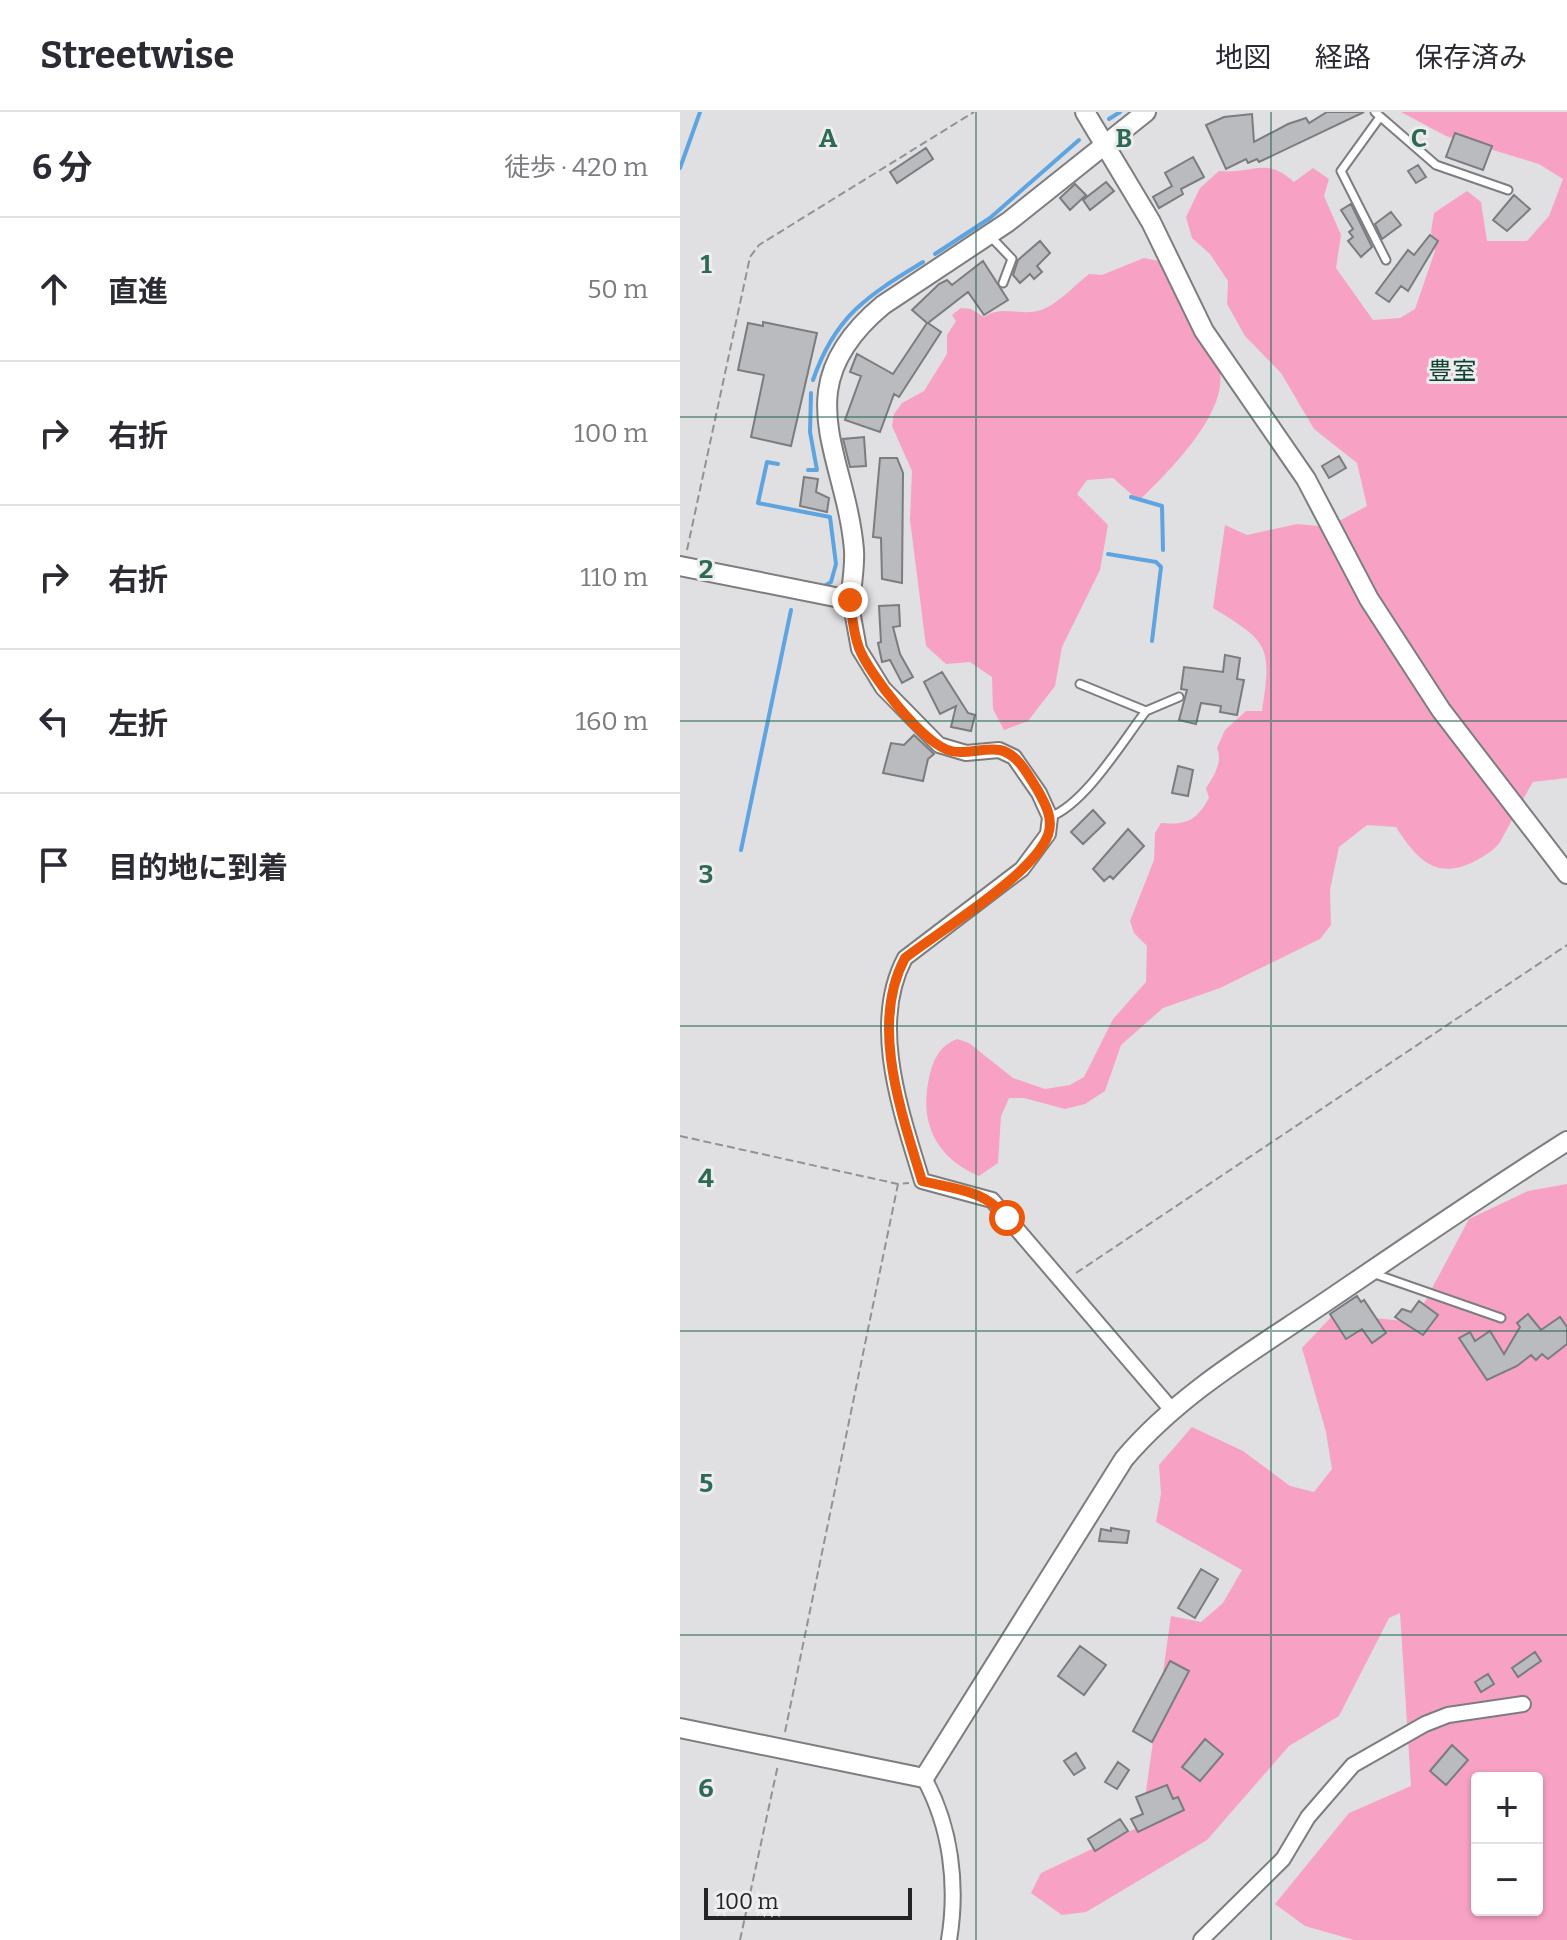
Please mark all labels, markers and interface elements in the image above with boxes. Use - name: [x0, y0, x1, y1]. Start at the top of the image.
- text: Streetwise: [40, 32, 234, 78]
- text: 地図: [1215, 41, 1271, 74]
- text: 経路: [1315, 41, 1371, 74]
- text: 保存済み: [1415, 41, 1527, 74]
- text: A: [819, 123, 838, 154]
- text: B: [1116, 123, 1132, 154]
- text: C: [1411, 123, 1427, 154]
- text: 6 分: [32, 147, 92, 188]
- text: 徒歩 · 420 m: [504, 152, 648, 183]
- text: 1: [700, 249, 712, 280]
- icon: ahead: [32, 267, 76, 311]
- text: 直進: [108, 274, 168, 310]
- text: 50 m: [587, 274, 648, 305]
- district label: 豊室: [1428, 357, 1476, 385]
- icon: right: [32, 411, 76, 455]
- text: 右折: [108, 418, 168, 454]
- text: 100 m: [574, 418, 648, 449]
- text: 2: [699, 554, 713, 585]
- icon: right: [32, 555, 76, 599]
- text: 右折: [108, 562, 168, 598]
- text: 110 m: [580, 562, 648, 593]
- route end: [832, 582, 868, 618]
- icon: left: [32, 699, 76, 743]
- text: 左折: [108, 706, 168, 742]
- text: 160 m: [576, 706, 648, 737]
- icon: arrive: [32, 843, 76, 887]
- text: 目的地に到着: [108, 850, 288, 886]
- text: 3: [699, 859, 713, 890]
- text: 4: [698, 1163, 714, 1194]
- route start: [989, 1200, 1025, 1236]
- text: 5: [699, 1468, 713, 1499]
- map controls: [1471, 1772, 1543, 1916]
- button: +: [1471, 1772, 1543, 1844]
- text: 6: [698, 1773, 714, 1804]
- button: −: [1471, 1844, 1543, 1916]
- scale bar: [704, 1884, 912, 1920]
- text: 100 m: [716, 1888, 779, 1915]

